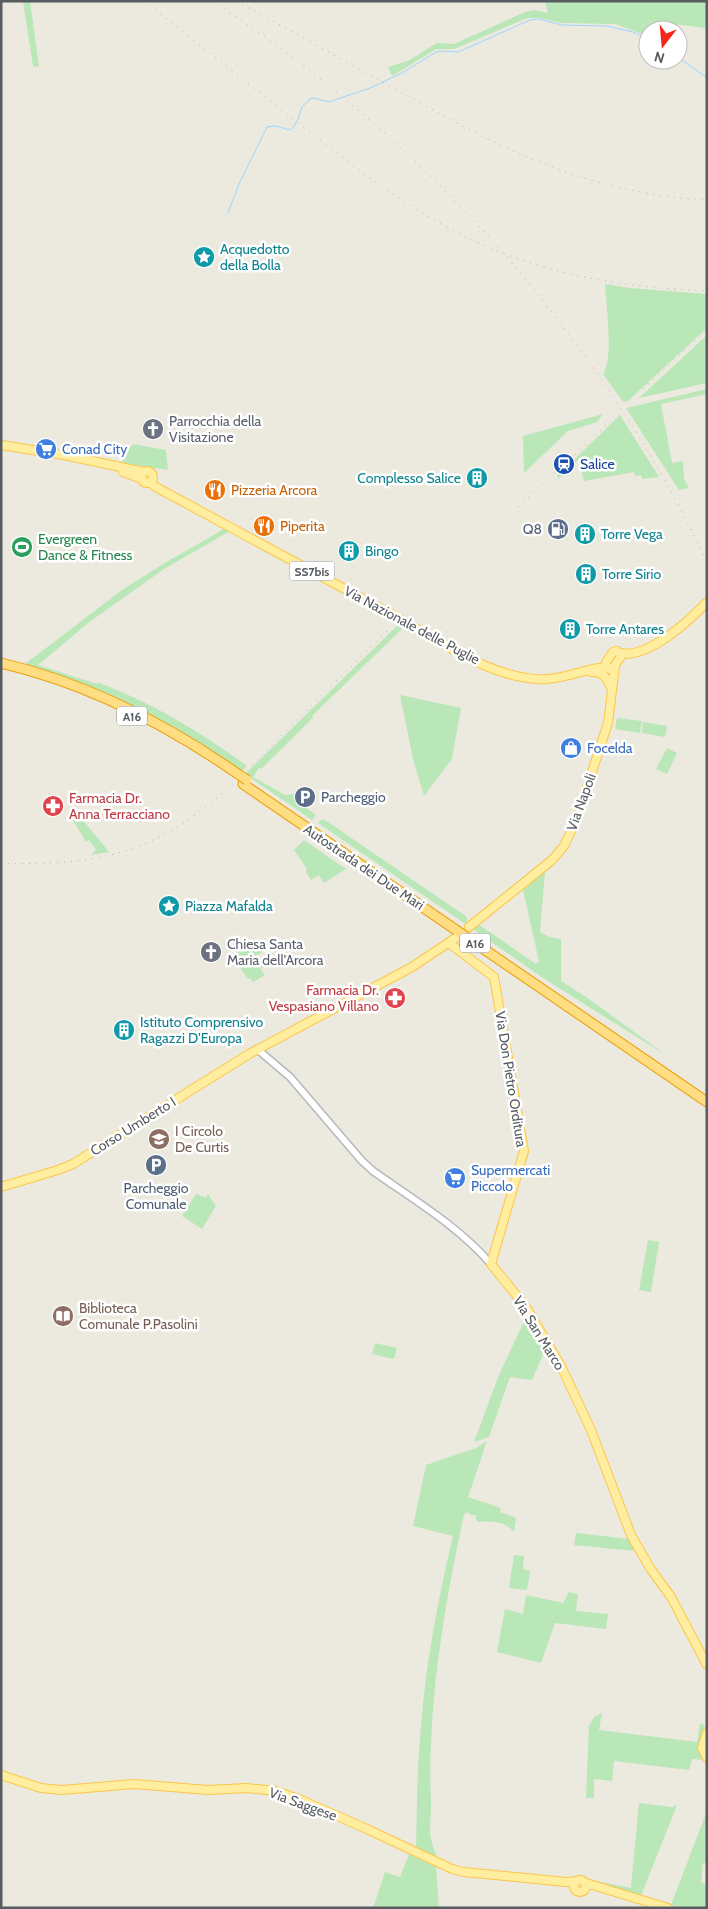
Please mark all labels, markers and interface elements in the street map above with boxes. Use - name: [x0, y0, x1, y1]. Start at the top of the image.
- north arrow: [638, 20, 688, 70]
- text: N: [652, 47, 667, 68]
- place label: Acquedotto della Bolla: [220, 240, 290, 274]
- place icon: Acquedotto della Bolla: [192, 245, 216, 269]
- place label: Parrocchia della Visitazione: [169, 412, 261, 446]
- church icon: Parrocchia della Visitazione: [141, 417, 165, 441]
- supermarket icon: Conad City: [34, 437, 58, 461]
- place label: Conad City: [62, 440, 127, 458]
- station icon: Salice: [552, 452, 576, 476]
- place label: Salice: [580, 455, 615, 473]
- building icon: Complesso Salice: [465, 466, 489, 490]
- place label: Complesso Salice: [357, 469, 461, 487]
- restaurant icon: Pizzeria Arcora: [203, 478, 227, 502]
- place label: Pizzeria Arcora: [231, 481, 318, 499]
- restaurant icon: Piperita: [252, 514, 276, 538]
- place label: Piperita: [280, 517, 325, 535]
- fuel station icon: Q8: [546, 517, 570, 541]
- place label: Q8: [523, 520, 542, 538]
- building icon: Torre Vega: [573, 522, 597, 546]
- place label: Torre Vega: [601, 525, 663, 543]
- place label: Evergreen Dance & Fitness: [38, 530, 133, 564]
- sports icon: Evergreen Dance & Fitness: [10, 535, 34, 559]
- building icon: Bingo: [337, 539, 361, 563]
- place label: Bingo: [365, 542, 399, 560]
- road number: SS7bis: [290, 562, 334, 580]
- building icon: Torre Sirio: [574, 562, 598, 586]
- place label: Torre Sirio: [602, 565, 661, 583]
- street label: Via Nazionale delle Puglie: [341, 582, 483, 668]
- building icon: Torre Antares: [558, 617, 582, 641]
- place label: Torre Antares: [586, 620, 664, 638]
- road number: A16: [117, 706, 147, 726]
- shop icon: Focelda: [559, 736, 583, 760]
- place label: Focelda: [587, 739, 633, 757]
- street label: Via Napoli: [562, 771, 600, 833]
- parking icon: Parcheggio: [293, 785, 317, 809]
- place label: Parcheggio: [321, 788, 386, 806]
- place label: Farmacia Dr. Anna Terracciano: [69, 789, 170, 823]
- pharmacy icon: Farmacia Dr. Anna Terracciano: [41, 794, 65, 818]
- street label: Autostrada dei Due Mari: [300, 820, 428, 914]
- place icon: Piazza Mafalda: [157, 894, 181, 918]
- place label: Piazza Mafalda: [185, 897, 273, 915]
- road number: A16: [460, 934, 490, 952]
- place label: Chiesa Santa Maria dell'Arcora: [227, 935, 324, 969]
- church icon: Chiesa Santa Maria dell'Arcora: [199, 940, 223, 964]
- place label: Farmacia Dr. Vespasiano Villano: [269, 981, 379, 1015]
- pharmacy icon: Farmacia Dr. Vespasiano Villano: [383, 986, 407, 1010]
- street label: Via Don Pietro Orditura: [491, 1010, 531, 1149]
- place label: Istituto Comprensivo Ragazzi D'Europa: [140, 1013, 263, 1047]
- building icon: Istituto Comprensivo Ragazzi D'Europa: [112, 1018, 136, 1042]
- street label: Corso Umberto I: [87, 1092, 179, 1160]
- place label: I Circolo De Curtis: [175, 1122, 229, 1156]
- school or university icon: I Circolo De Curtis: [147, 1127, 171, 1151]
- parking icon: Parcheggio Comunale: [144, 1153, 168, 1177]
- place label: Supermercati Piccolo: [471, 1161, 550, 1195]
- supermarket icon: Supermercati Piccolo: [443, 1166, 467, 1190]
- place label: Parcheggio Comunale: [124, 1179, 189, 1213]
- street label: Via San Marco: [509, 1293, 569, 1374]
- place label: Biblioteca Comunale P.Pasolini: [79, 1299, 198, 1333]
- library icon: Biblioteca Comunale P.Pasolini: [51, 1304, 75, 1328]
- street label: Via Saggese: [267, 1783, 339, 1825]

